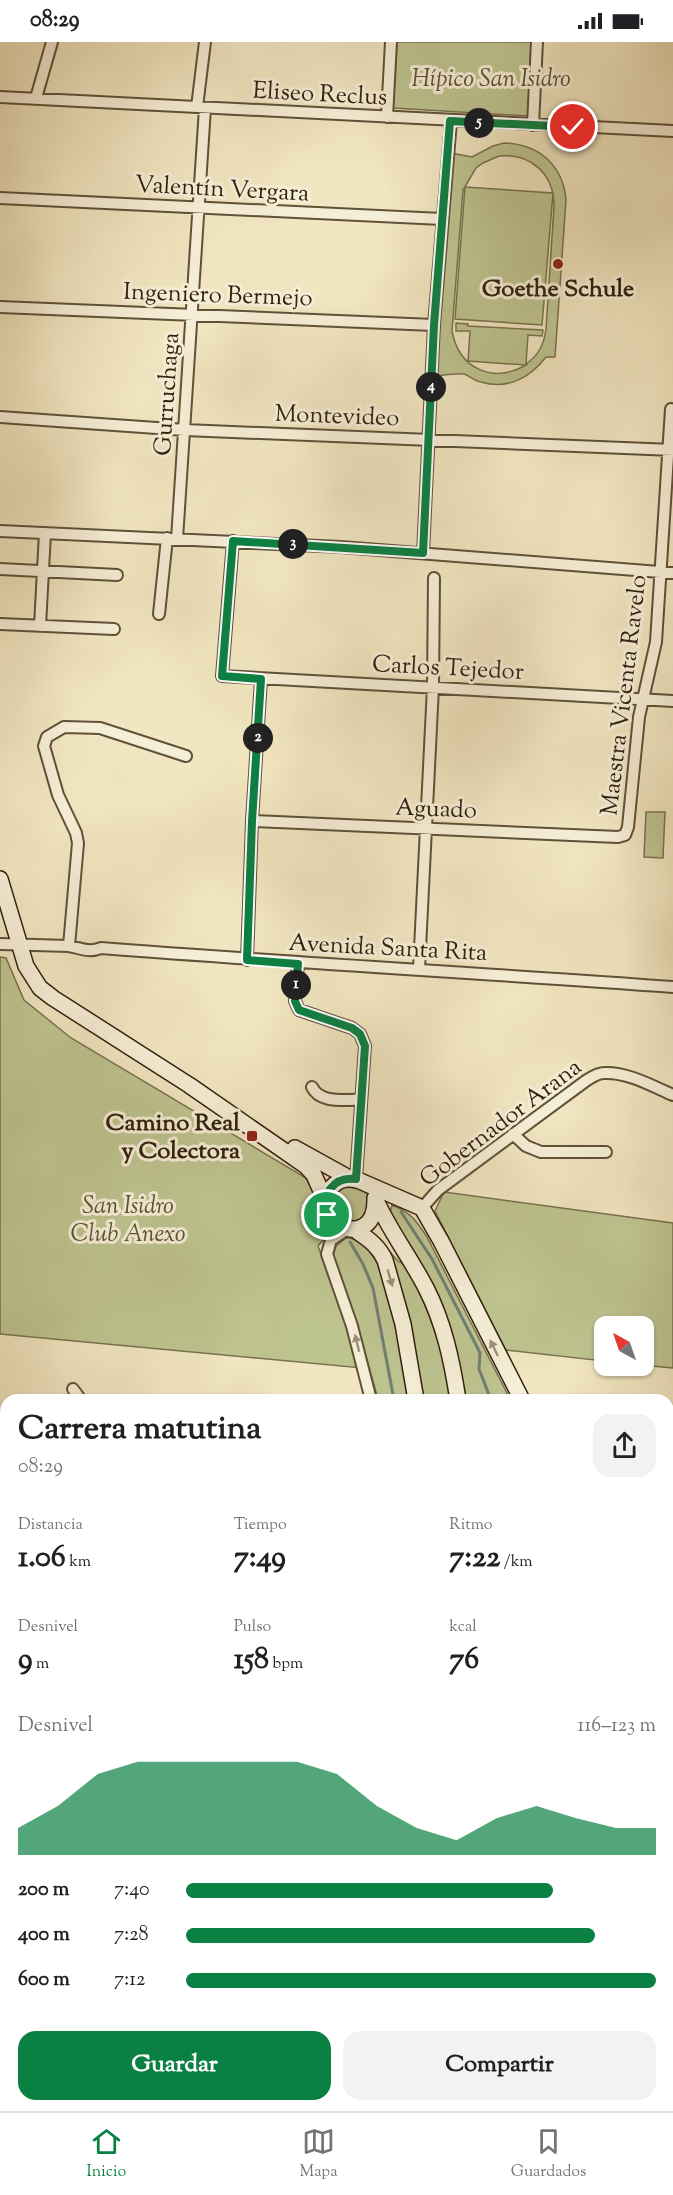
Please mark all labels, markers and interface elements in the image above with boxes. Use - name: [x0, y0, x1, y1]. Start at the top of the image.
- text: 08:29: [30, 5, 79, 37]
- park label: Hípico San Isidro: [411, 63, 571, 97]
- street label: Eliseo Reclus: [252, 74, 388, 116]
- pin: [547, 101, 598, 152]
- pin: 5: [464, 108, 494, 138]
- icon: check: [556, 110, 589, 143]
- text: 5: [476, 111, 482, 134]
- street label: Valentín Vergara: [134, 168, 310, 212]
- marker: Goethe Schule: [551, 257, 565, 271]
- place label: Goethe Schule: [482, 273, 634, 307]
- street label: Ingeniero Bermejo: [123, 276, 313, 316]
- street label: Gurruchaga: [147, 331, 189, 457]
- pin: 4: [416, 372, 446, 402]
- text: 4: [427, 375, 435, 398]
- street label: Montevideo: [274, 398, 400, 436]
- pin: 3: [278, 529, 308, 559]
- text: 3: [290, 532, 296, 555]
- street label: Maestra Vicenta Ravelo: [593, 573, 657, 818]
- street label: Carlos Tejedor: [371, 648, 525, 690]
- pin: 2: [243, 723, 273, 753]
- text: 2: [254, 726, 262, 749]
- street label: Aguado: [394, 792, 477, 828]
- street label: Avenida Santa Rita: [288, 927, 488, 971]
- pin: 1: [281, 970, 311, 1000]
- text: 1: [293, 973, 299, 996]
- street label: Gobernador Arana: [413, 1051, 590, 1196]
- place label: Camino Real y Colectora: [106, 1107, 241, 1169]
- marker: Camino Real y Colectora: [245, 1129, 259, 1143]
- pin: [301, 1189, 352, 1240]
- park label: San Isidro Club Anexo: [71, 1190, 185, 1252]
- icon: arrive: [310, 1198, 343, 1231]
- one-way arrow: [386, 1269, 395, 1287]
- north arrow: [594, 1316, 654, 1376]
- map controls: [594, 1316, 654, 1376]
- one-way arrow: [351, 1334, 361, 1352]
- one-way arrow: [489, 1339, 499, 1356]
- text: Carrera matutina: [18, 1406, 261, 1454]
- button: share: [593, 1414, 656, 1477]
- text: 08:29: [18, 1453, 63, 1482]
- text: Distancia: [18, 1514, 83, 1537]
- text: Tiempo: [234, 1514, 287, 1537]
- text: Ritmo: [449, 1514, 493, 1537]
- text: 1.06: [18, 1537, 66, 1580]
- text: 7:49: [234, 1537, 286, 1580]
- text: 7:22: [449, 1537, 500, 1580]
- text: km: [66, 1551, 91, 1574]
- text: /km: [500, 1551, 533, 1574]
- text: Desnivel: [18, 1616, 78, 1639]
- text: Pulso: [234, 1616, 271, 1639]
- text: kcal: [449, 1616, 477, 1639]
- text: 9: [18, 1639, 33, 1682]
- text: 158: [234, 1639, 269, 1682]
- text: 76: [449, 1639, 479, 1682]
- text: m: [33, 1653, 49, 1676]
- text: bpm: [269, 1653, 303, 1676]
- text: Desnivel: [18, 1712, 93, 1741]
- text: 116–123 m: [578, 1712, 656, 1741]
- text: 200 m: [18, 1876, 69, 1905]
- text: 7:40: [114, 1876, 150, 1905]
- text: 400 m: [18, 1921, 70, 1950]
- text: 7:28: [114, 1921, 149, 1950]
- text: 600 m: [18, 1966, 70, 1995]
- text: 7:12: [114, 1966, 145, 1995]
- button: Guardar: [18, 2031, 331, 2100]
- button: Compartir: [343, 2031, 656, 2100]
- tab: Inicio: [87, 2125, 126, 2184]
- tab: Mapa: [299, 2125, 338, 2184]
- tab: Guardados: [511, 2125, 586, 2184]

